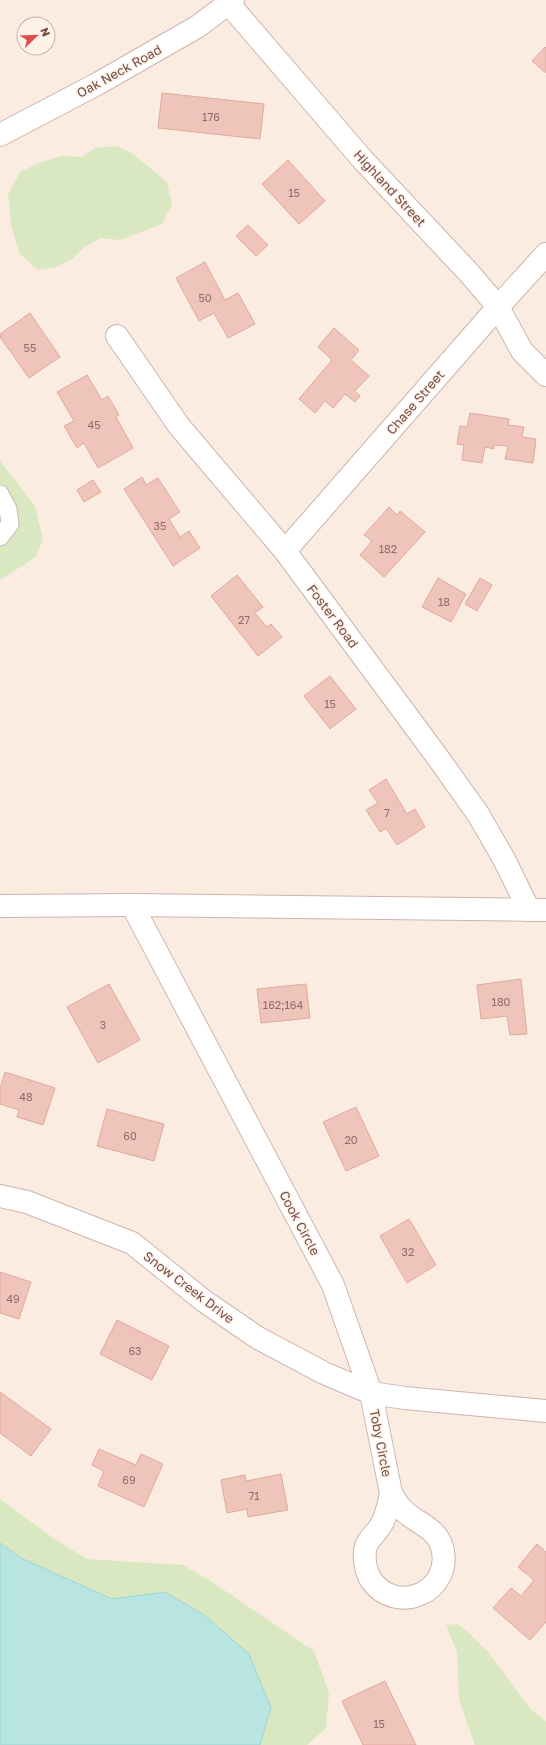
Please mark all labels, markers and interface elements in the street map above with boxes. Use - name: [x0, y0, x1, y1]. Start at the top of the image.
- north arrow: [16, 16, 56, 56]
- text: N: [38, 26, 53, 38]
- street label: Oak Neck Road: [74, 41, 164, 101]
- house number: 176: [202, 110, 220, 123]
- street label: Highland Street: [351, 146, 429, 230]
- house number: 15: [288, 186, 300, 199]
- house number: 50: [198, 291, 212, 304]
- house number: 55: [24, 341, 36, 354]
- street label: Chase Street: [383, 366, 447, 438]
- house number: 45: [87, 418, 101, 431]
- house number: 35: [154, 519, 166, 532]
- house number: 182: [379, 542, 397, 555]
- street label: Foster Road: [304, 581, 362, 651]
- house number: 18: [438, 595, 450, 608]
- house number: 27: [238, 613, 250, 626]
- house number: 15: [324, 697, 336, 710]
- house number: 7: [384, 806, 390, 819]
- house number: 180: [492, 995, 511, 1008]
- house number: 162;164: [263, 998, 303, 1011]
- house number: 3: [100, 1018, 106, 1031]
- house number: 48: [19, 1090, 33, 1103]
- house number: 60: [123, 1129, 137, 1142]
- house number: 20: [344, 1133, 358, 1146]
- street label: Cook Circle: [276, 1188, 324, 1258]
- house number: 32: [402, 1245, 414, 1258]
- street label: Snow Creek Drive: [140, 1248, 238, 1326]
- house number: 49: [6, 1292, 20, 1305]
- house number: 63: [128, 1344, 142, 1357]
- street label: Toby Circle: [367, 1408, 395, 1478]
- house number: 69: [122, 1473, 136, 1486]
- house number: 71: [248, 1489, 260, 1502]
- house number: 15: [373, 1717, 385, 1730]

